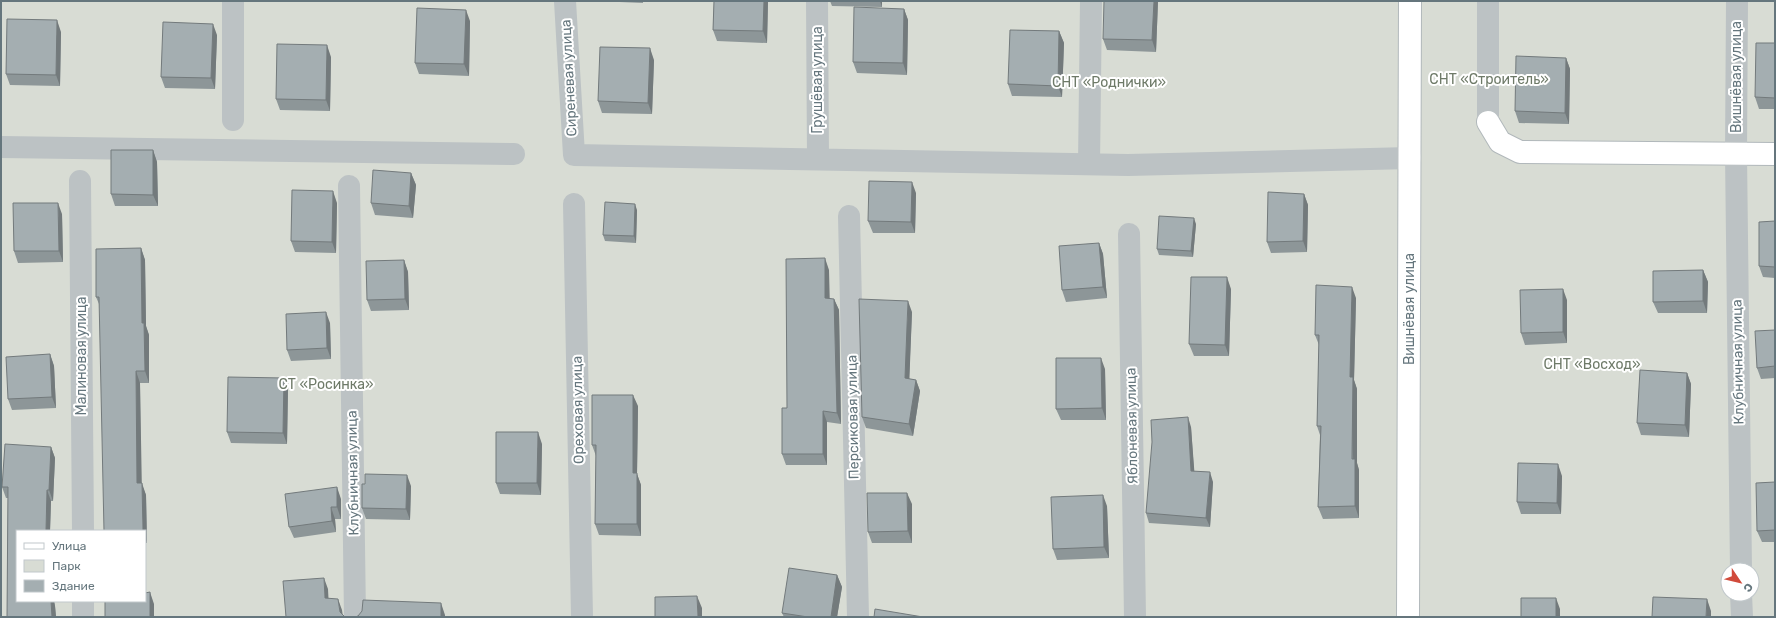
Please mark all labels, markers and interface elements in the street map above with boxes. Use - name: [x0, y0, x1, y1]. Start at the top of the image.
- street label: Сиреневая улица: [557, 19, 581, 137]
- street label: Вишнёвая улица: [1728, 21, 1745, 133]
- street label: Грушёвая улица: [809, 26, 826, 134]
- park label: СНТ «Строитель»: [1429, 71, 1549, 88]
- park label: СНТ «Роднички»: [1052, 74, 1166, 91]
- street label: Вишнёвая улица: [1401, 253, 1418, 365]
- street label: Малиновая улица: [73, 297, 90, 415]
- street label: Клубничная улица: [1728, 299, 1748, 425]
- street label: Персиковая улица: [843, 355, 863, 479]
- street label: Ореховая улица: [569, 356, 587, 464]
- park label: СНТ «Восход»: [1544, 356, 1640, 373]
- street label: Яблоневая улица: [1122, 367, 1142, 485]
- park label: СТ «Росинка»: [279, 376, 373, 393]
- street label: Клубничная улица: [343, 410, 363, 536]
- legend: [16, 530, 146, 602]
- text: Улица: [52, 539, 86, 553]
- text: Парк: [52, 559, 81, 573]
- north arrow: [1720, 562, 1760, 602]
- text: Здание: [52, 579, 95, 593]
- text: С: [1740, 581, 1755, 595]

